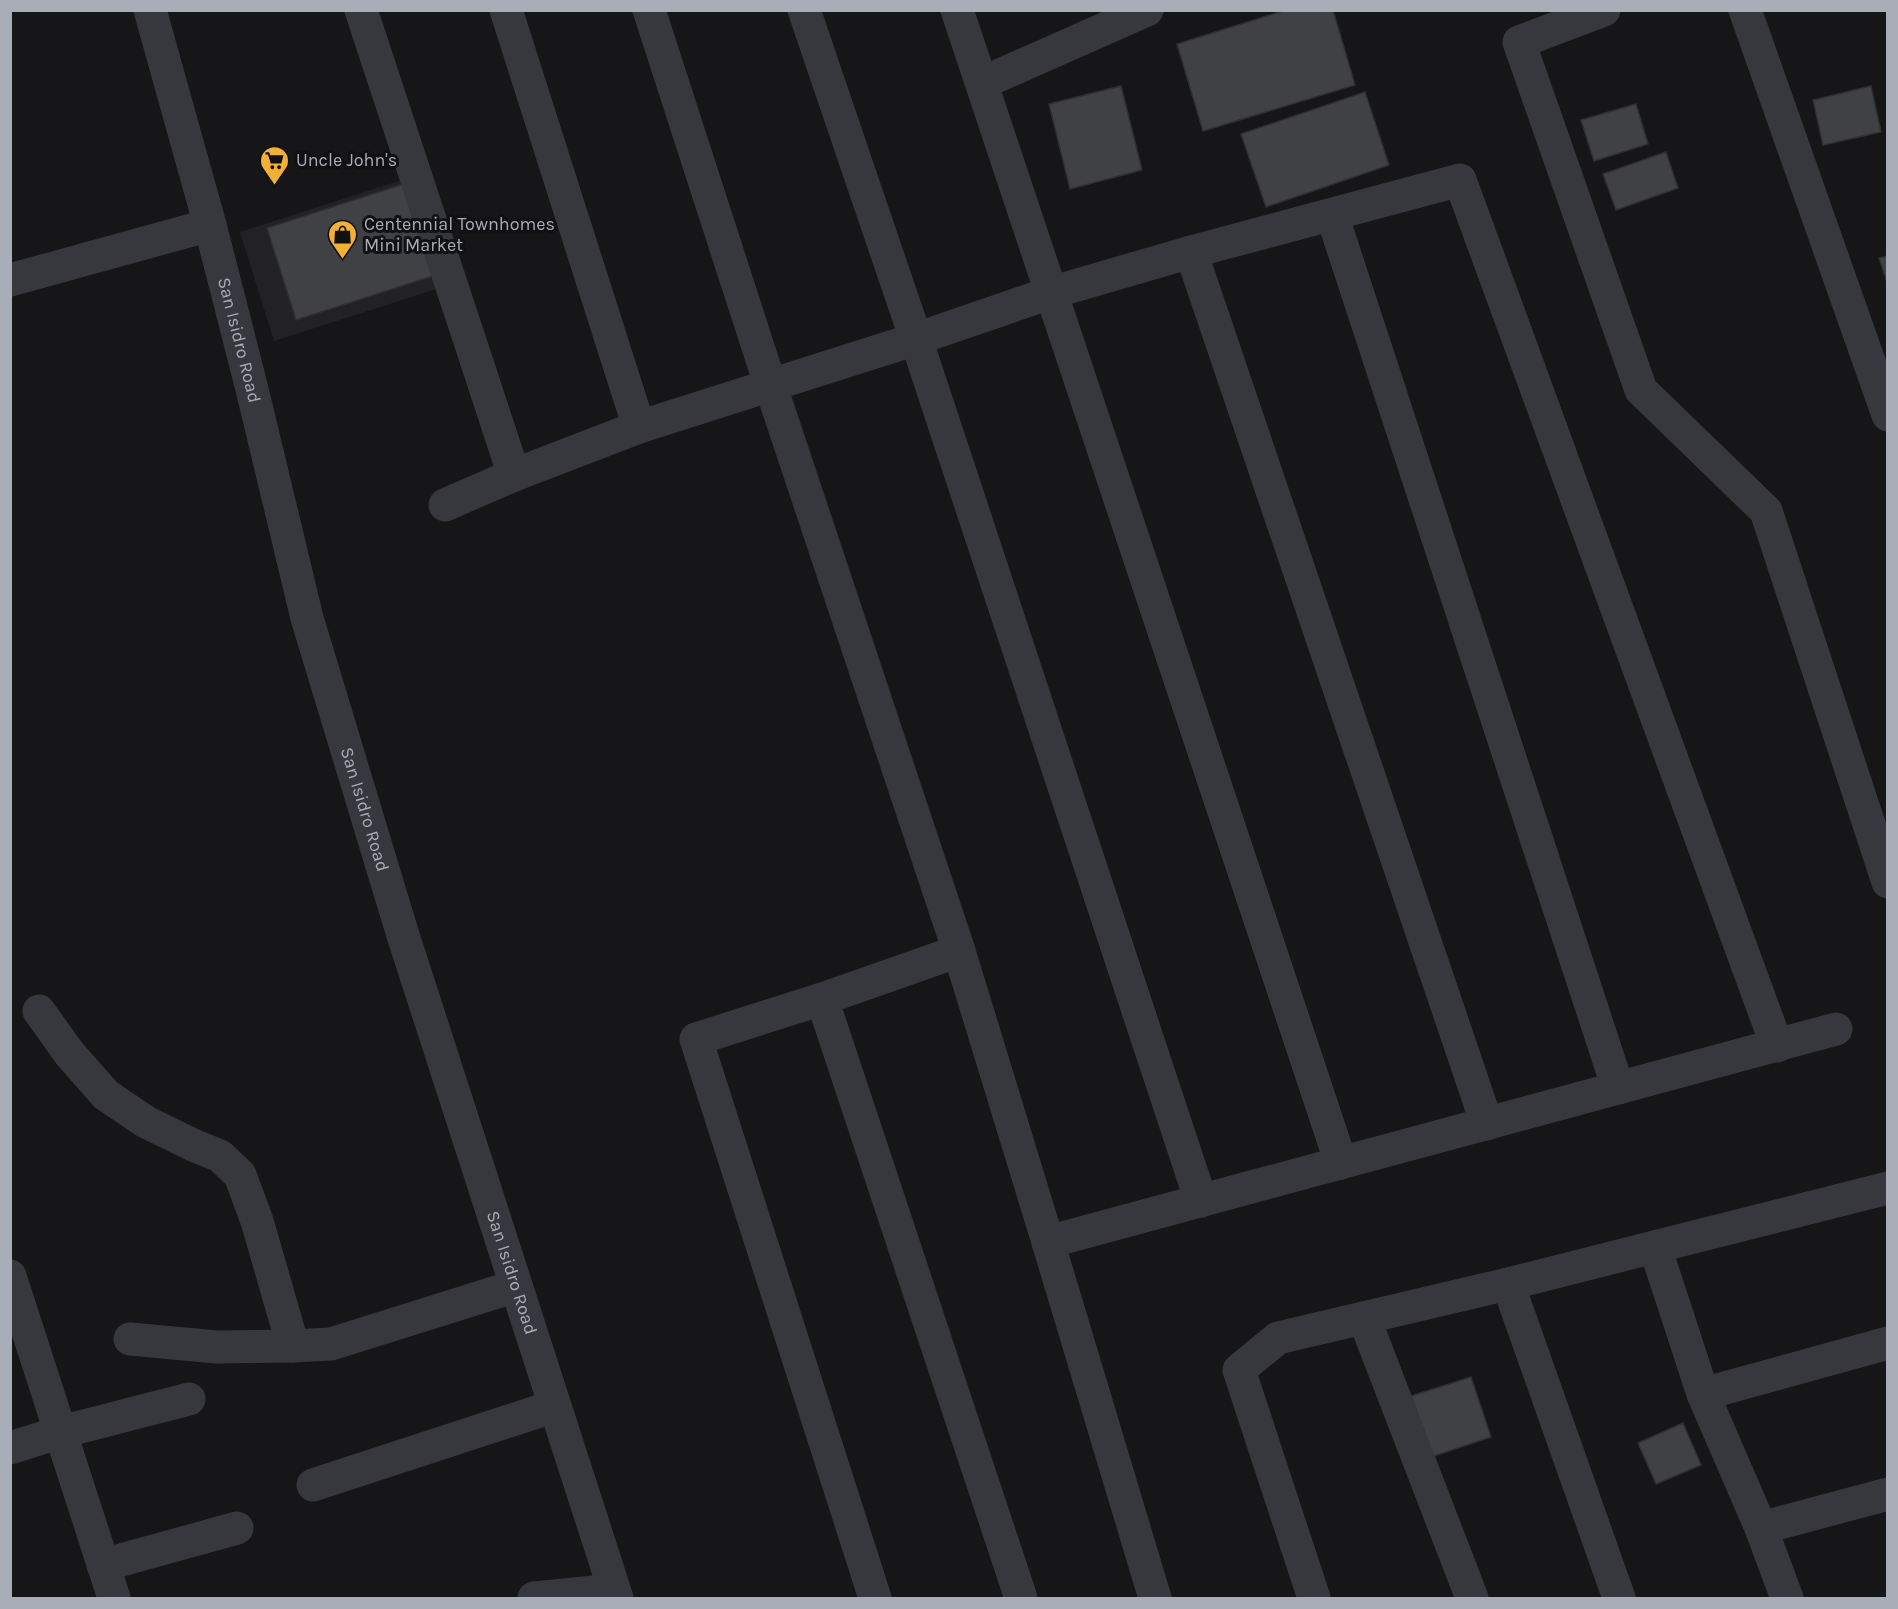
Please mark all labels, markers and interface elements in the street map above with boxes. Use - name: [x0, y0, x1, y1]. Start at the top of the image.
- supermarket icon: Uncle John's: [259, 144, 291, 186]
- place label: Uncle John's: [296, 149, 397, 171]
- place label: Centennial Townhomes Mini Market: [364, 213, 555, 256]
- shop icon: Centennial Townhomes Mini Market: [327, 218, 359, 260]
- street label: San Isidro Road: [213, 275, 266, 405]
- street label: San Isidro Road: [336, 745, 394, 874]
- street label: San Isidro Road: [482, 1208, 542, 1337]

